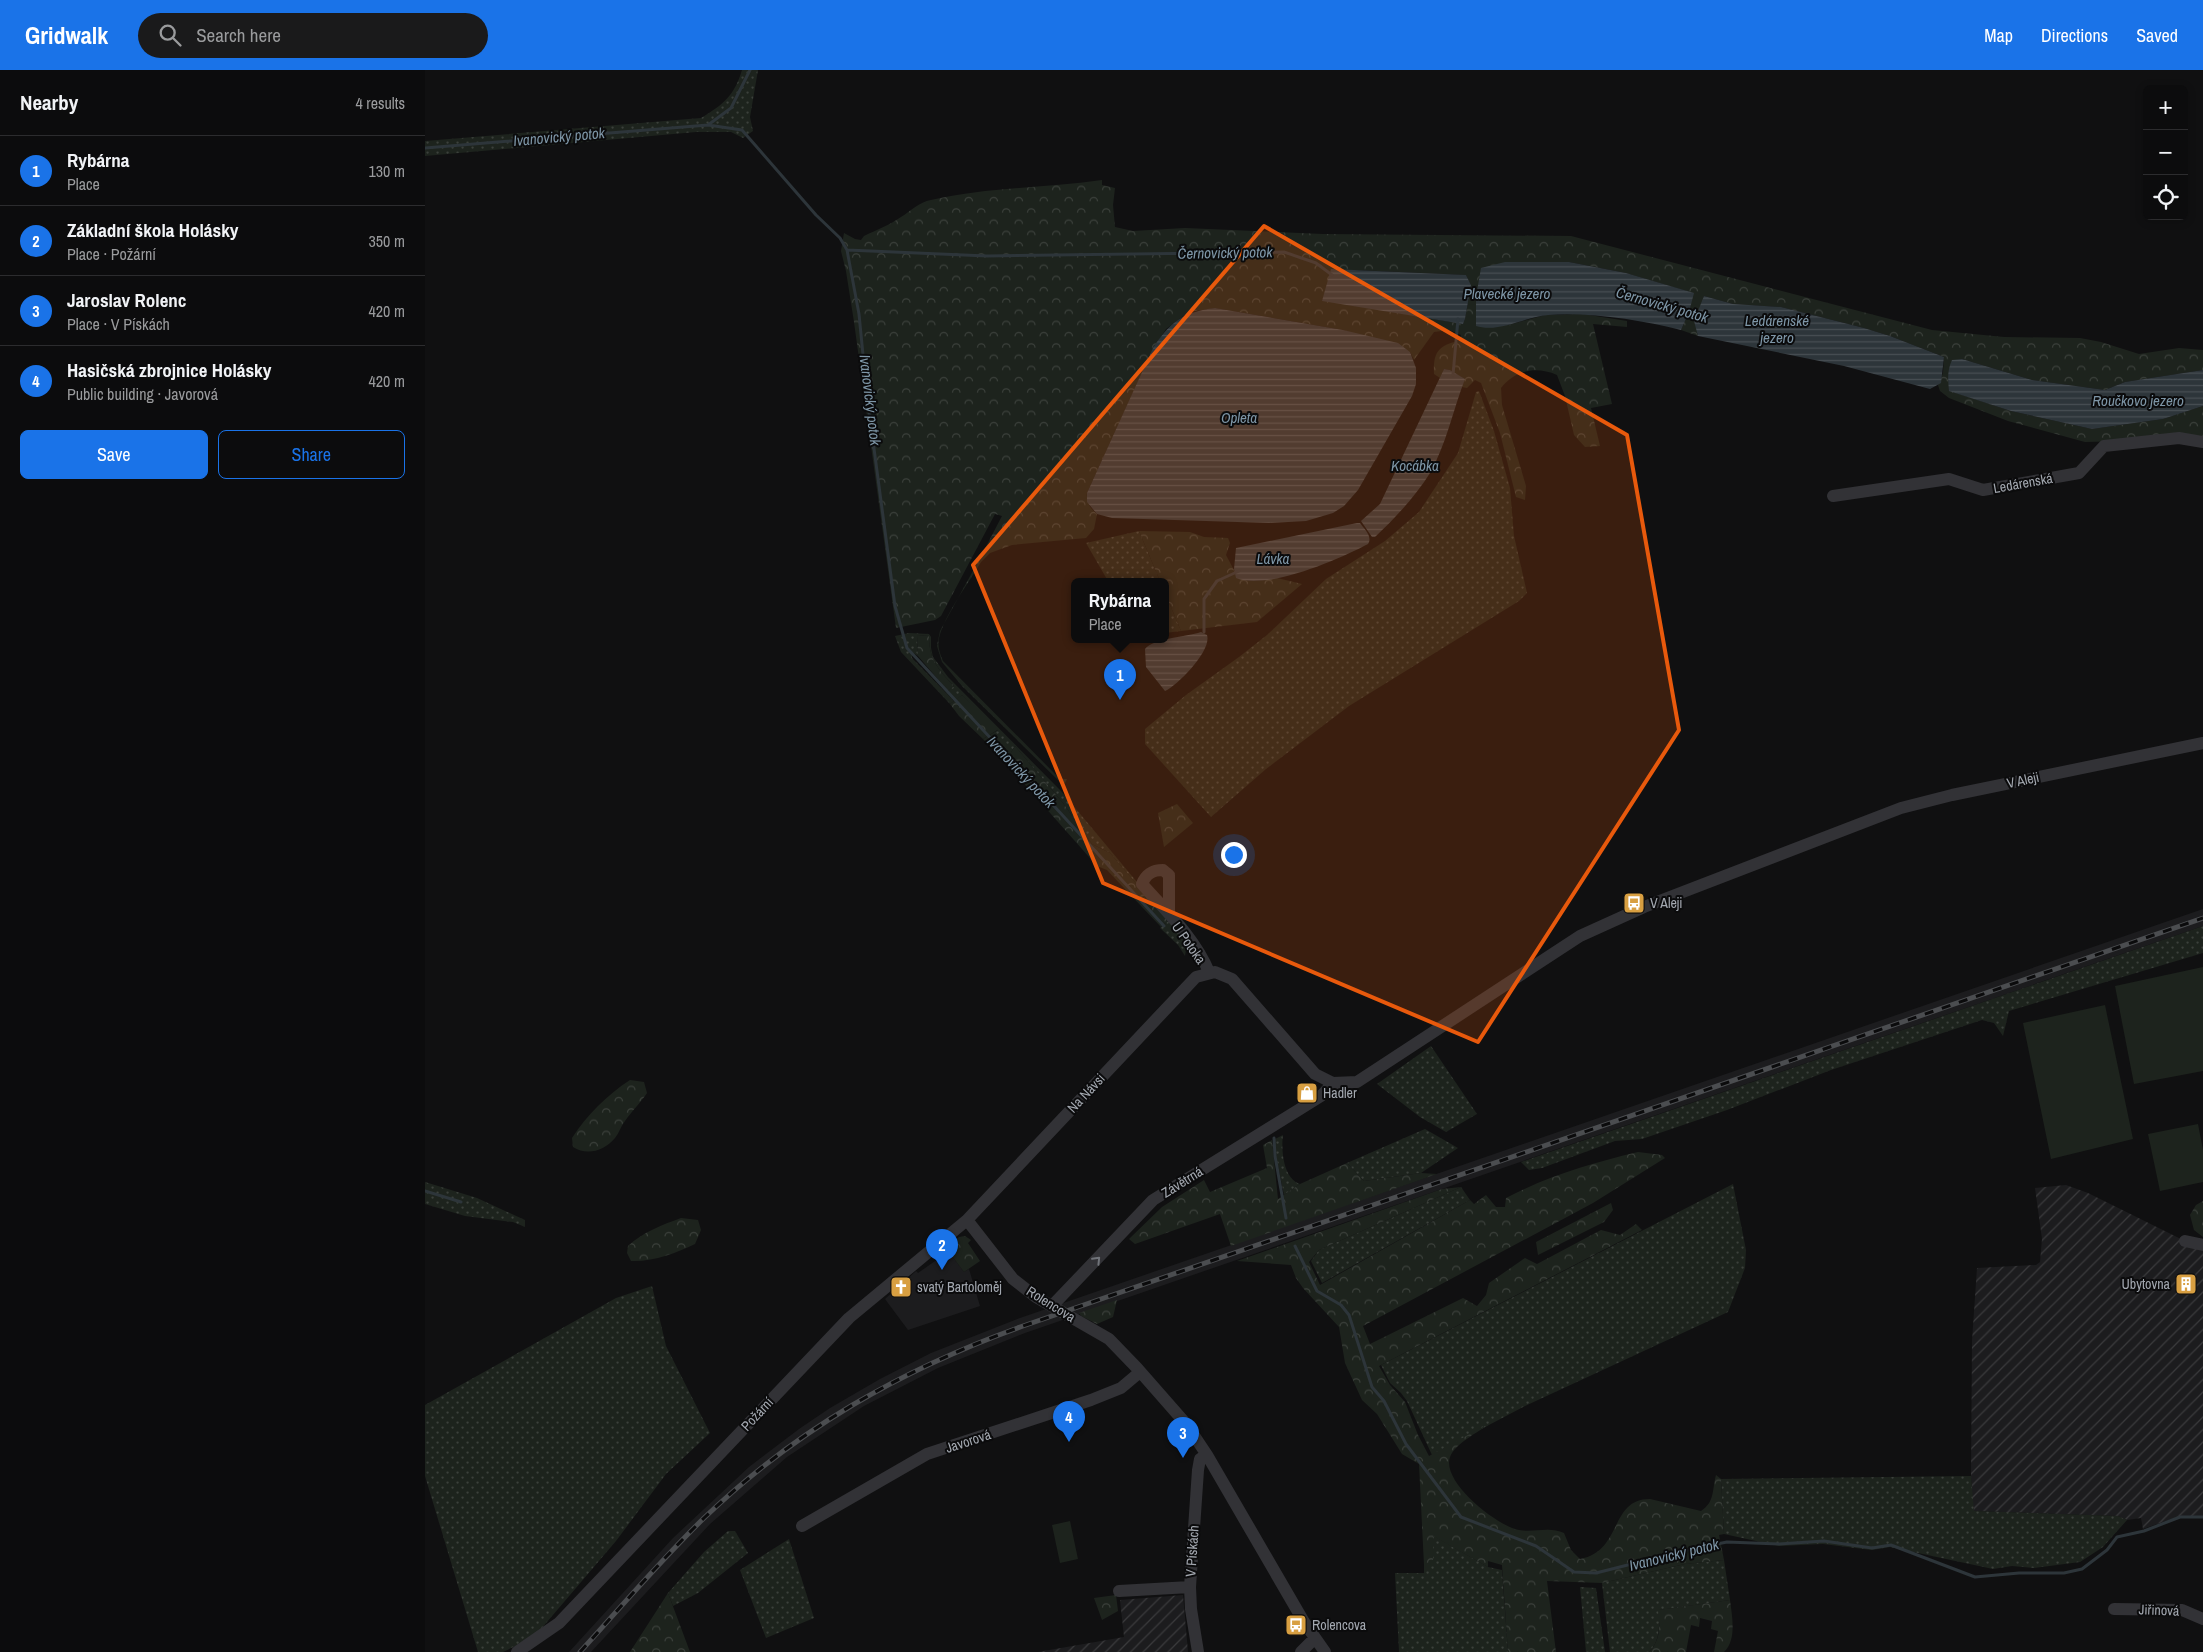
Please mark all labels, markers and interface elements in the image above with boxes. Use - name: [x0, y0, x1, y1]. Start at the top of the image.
- search box: [138, 13, 488, 58]
- text: Gridwalk: [25, 19, 108, 51]
- icon: search: [156, 21, 184, 49]
- text: Search here: [196, 22, 281, 48]
- text: Map: [1984, 23, 2013, 48]
- text: Directions: [2041, 23, 2108, 48]
- text: Saved: [2136, 23, 2178, 48]
- map controls: [2143, 85, 2188, 220]
- button: +: [2143, 85, 2188, 130]
- text: Nearby: [20, 88, 78, 117]
- text: 4 results: [355, 92, 405, 114]
- water label: Ivanovický potok: [512, 122, 606, 151]
- button: −: [2143, 130, 2188, 175]
- text: Rybárna: [67, 147, 129, 173]
- text: 1: [32, 160, 40, 182]
- text: 130 m: [369, 160, 405, 182]
- text: Place: [67, 173, 100, 195]
- button: locate: [2143, 175, 2188, 220]
- text: Základní škola Holásky: [67, 217, 238, 243]
- text: 2: [32, 230, 40, 252]
- text: 350 m: [369, 230, 405, 252]
- water label: Černovický potok: [1177, 241, 1274, 264]
- text: Place · Požární: [67, 243, 156, 265]
- water label: Černovický potok: [1614, 281, 1712, 328]
- water label: Plavecké jezero: [1464, 283, 1551, 304]
- text: Jaroslav Rolenc: [67, 287, 187, 313]
- text: 3: [32, 300, 40, 322]
- text: 420 m: [369, 300, 405, 322]
- water label: Ledárenské jezero: [1745, 310, 1809, 348]
- text: Place · V Pískách: [67, 313, 170, 335]
- water label: Ivanovický potok: [854, 353, 887, 448]
- text: Hasičská zbrojnice Holásky: [67, 357, 271, 383]
- text: 4: [32, 370, 40, 392]
- text: 420 m: [369, 370, 405, 392]
- text: Public building · Javorová: [67, 383, 218, 405]
- water label: Roučkovo jezero: [2092, 390, 2184, 411]
- water label: Opleta: [1221, 407, 1257, 428]
- button: Save: [20, 430, 208, 479]
- button: Share: [218, 430, 405, 479]
- water label: Kocábka: [1391, 455, 1439, 476]
- street label: Ledárenská: [1992, 469, 2055, 497]
- water label: Lávka: [1257, 548, 1290, 569]
- popup: [1071, 578, 1169, 643]
- text: Rybárna: [1089, 587, 1151, 613]
- text: Place: [1089, 613, 1122, 635]
- pin: 1: [1104, 659, 1136, 700]
- water label: Ivanovický potok: [982, 731, 1061, 813]
- street label: V Aleji: [2005, 768, 2041, 792]
- your location: [1221, 842, 1247, 868]
- bus stop icon: V Aleji: [1622, 891, 1646, 915]
- place label: V Aleji: [1650, 894, 1683, 912]
- street label: U Potoka: [1168, 918, 1210, 968]
- street label: Na Návsi: [1063, 1070, 1109, 1116]
- shop icon: Hadler: [1295, 1081, 1319, 1105]
- place label: Hadler: [1323, 1084, 1357, 1102]
- street label: Závětrná: [1158, 1162, 1206, 1202]
- pin: 2: [926, 1229, 958, 1270]
- one-way arrow: [1091, 1256, 1100, 1265]
- building icon: Ubytovna: [2174, 1272, 2198, 1296]
- church icon: svatý Bartoloměj: [889, 1275, 913, 1299]
- place label: Ubytovna: [2122, 1275, 2171, 1293]
- place label: svatý Bartoloměj: [917, 1278, 1002, 1296]
- street label: Rolencova: [1023, 1282, 1079, 1326]
- street label: Požární: [737, 1393, 778, 1435]
- pin: 4: [1053, 1401, 1085, 1442]
- pin: 3: [1167, 1417, 1199, 1458]
- street label: Javorová: [943, 1425, 994, 1457]
- street label: V Pískách: [1181, 1525, 1203, 1577]
- water label: Ivanovický potok: [1627, 1533, 1722, 1576]
- street label: Jiřinová: [2138, 1600, 2180, 1620]
- bus stop icon: Rolencova: [1284, 1613, 1308, 1637]
- place label: Rolencova: [1312, 1616, 1367, 1634]

